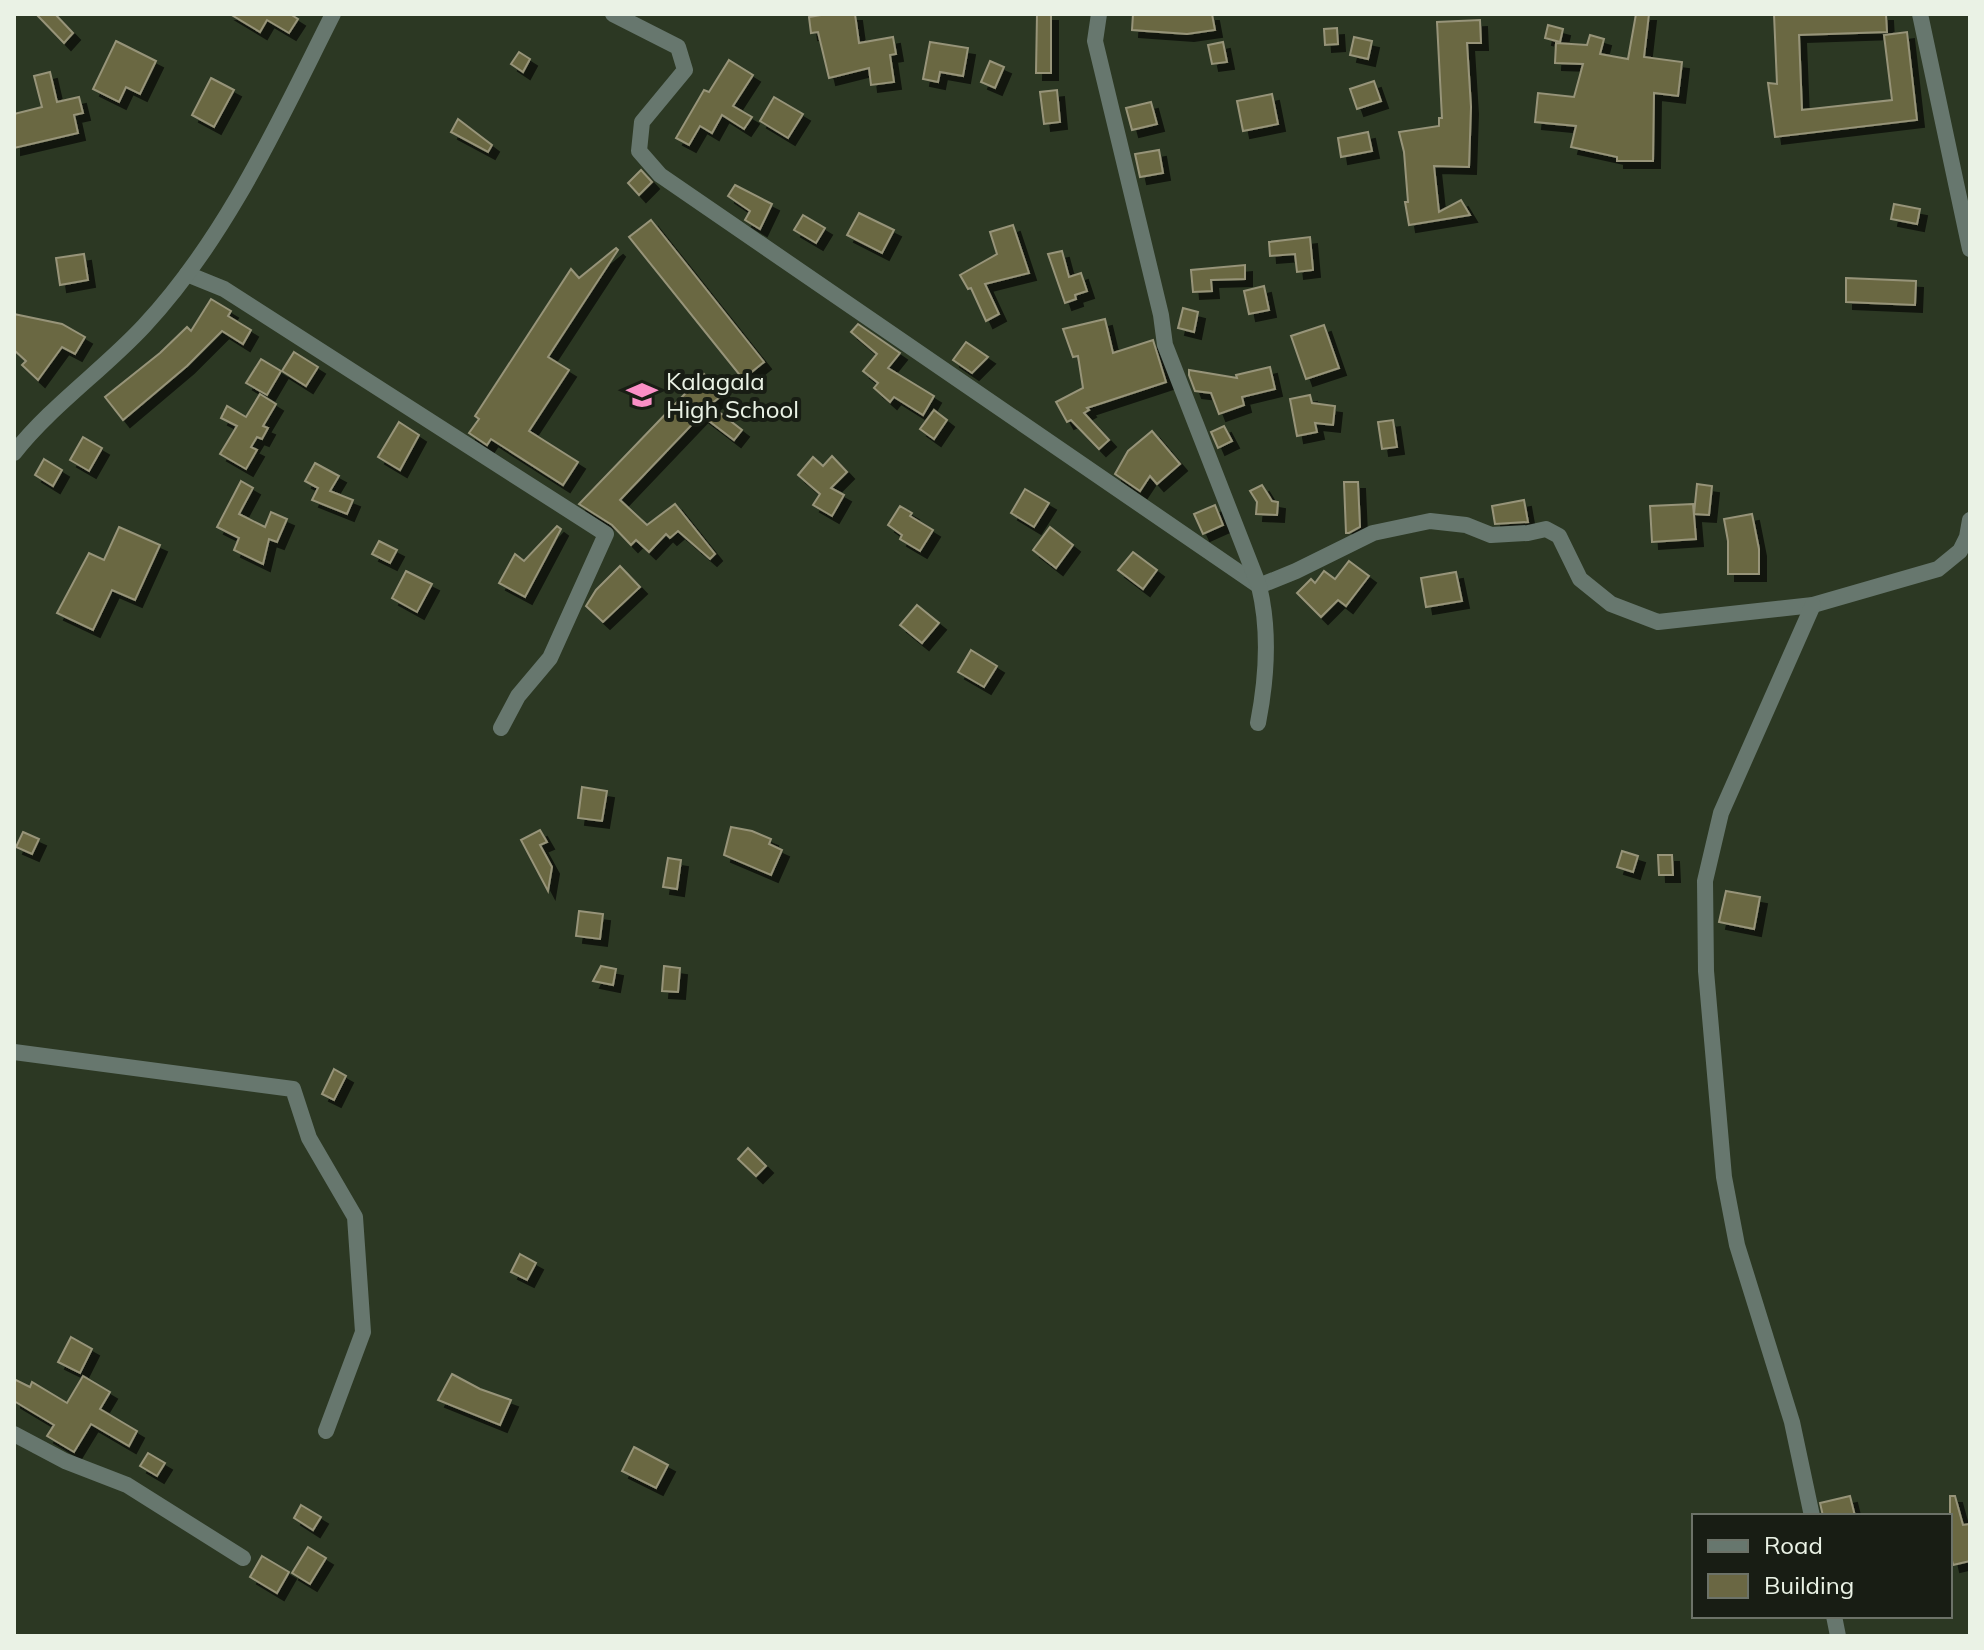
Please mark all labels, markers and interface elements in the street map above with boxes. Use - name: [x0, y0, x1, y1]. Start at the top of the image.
- place label: Kalagala High School: [666, 366, 799, 424]
- school or university icon: Kalagala High School: [625, 378, 659, 412]
- legend: [1692, 1514, 1952, 1618]
- text: Road: [1764, 1530, 1823, 1560]
- text: Building: [1764, 1570, 1854, 1600]

